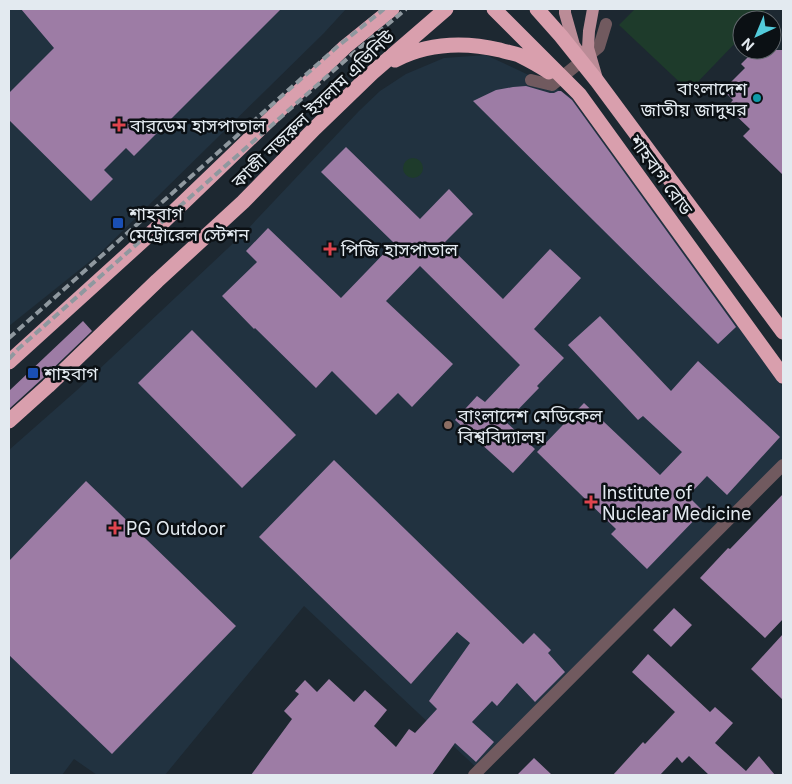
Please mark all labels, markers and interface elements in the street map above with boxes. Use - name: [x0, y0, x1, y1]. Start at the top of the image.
- north arrow: [732, 10, 782, 60]
- street label: কাজী নজরুল ইসলাম এভিনিউ: [227, 26, 399, 193]
- text: N: [738, 35, 757, 55]
- place label: বাংলাদেশ জাতীয় জাদুঘর: [640, 78, 748, 120]
- marker: বাংলাদেশ জাতীয় জাদুঘর: [751, 92, 763, 104]
- place label: বারডেম হাসপাতাল: [129, 115, 266, 136]
- marker: বারডেম হাসপাতাল: [112, 118, 126, 132]
- street label: শাহবাগ রোড: [624, 130, 697, 219]
- place label: শাহবাগ মেট্রোরেল স্টেশন: [128, 203, 250, 245]
- marker: শাহবাগ মেট্রোরেল স্টেশন: [111, 216, 125, 230]
- place label: পিজি হাসপাতাল: [340, 239, 459, 260]
- marker: পিজি হাসপাতাল: [323, 242, 337, 256]
- place label: শাহবাগ: [43, 363, 98, 384]
- marker: শাহবাগ: [26, 366, 40, 380]
- place label: বাংলাদেশ মেডিকেল বিশ্ববিদ্যালয়: [457, 405, 603, 447]
- marker: বাংলাদেশ মেডিকেল বিশ্ববিদ্যালয়: [442, 419, 454, 431]
- place label: Institute of Nuclear Medicine: [602, 482, 751, 524]
- marker: Institute of Nuclear Medicine: [584, 495, 598, 509]
- place label: PG Outdoor: [126, 518, 226, 539]
- marker: PG Outdoor: [108, 521, 122, 535]

